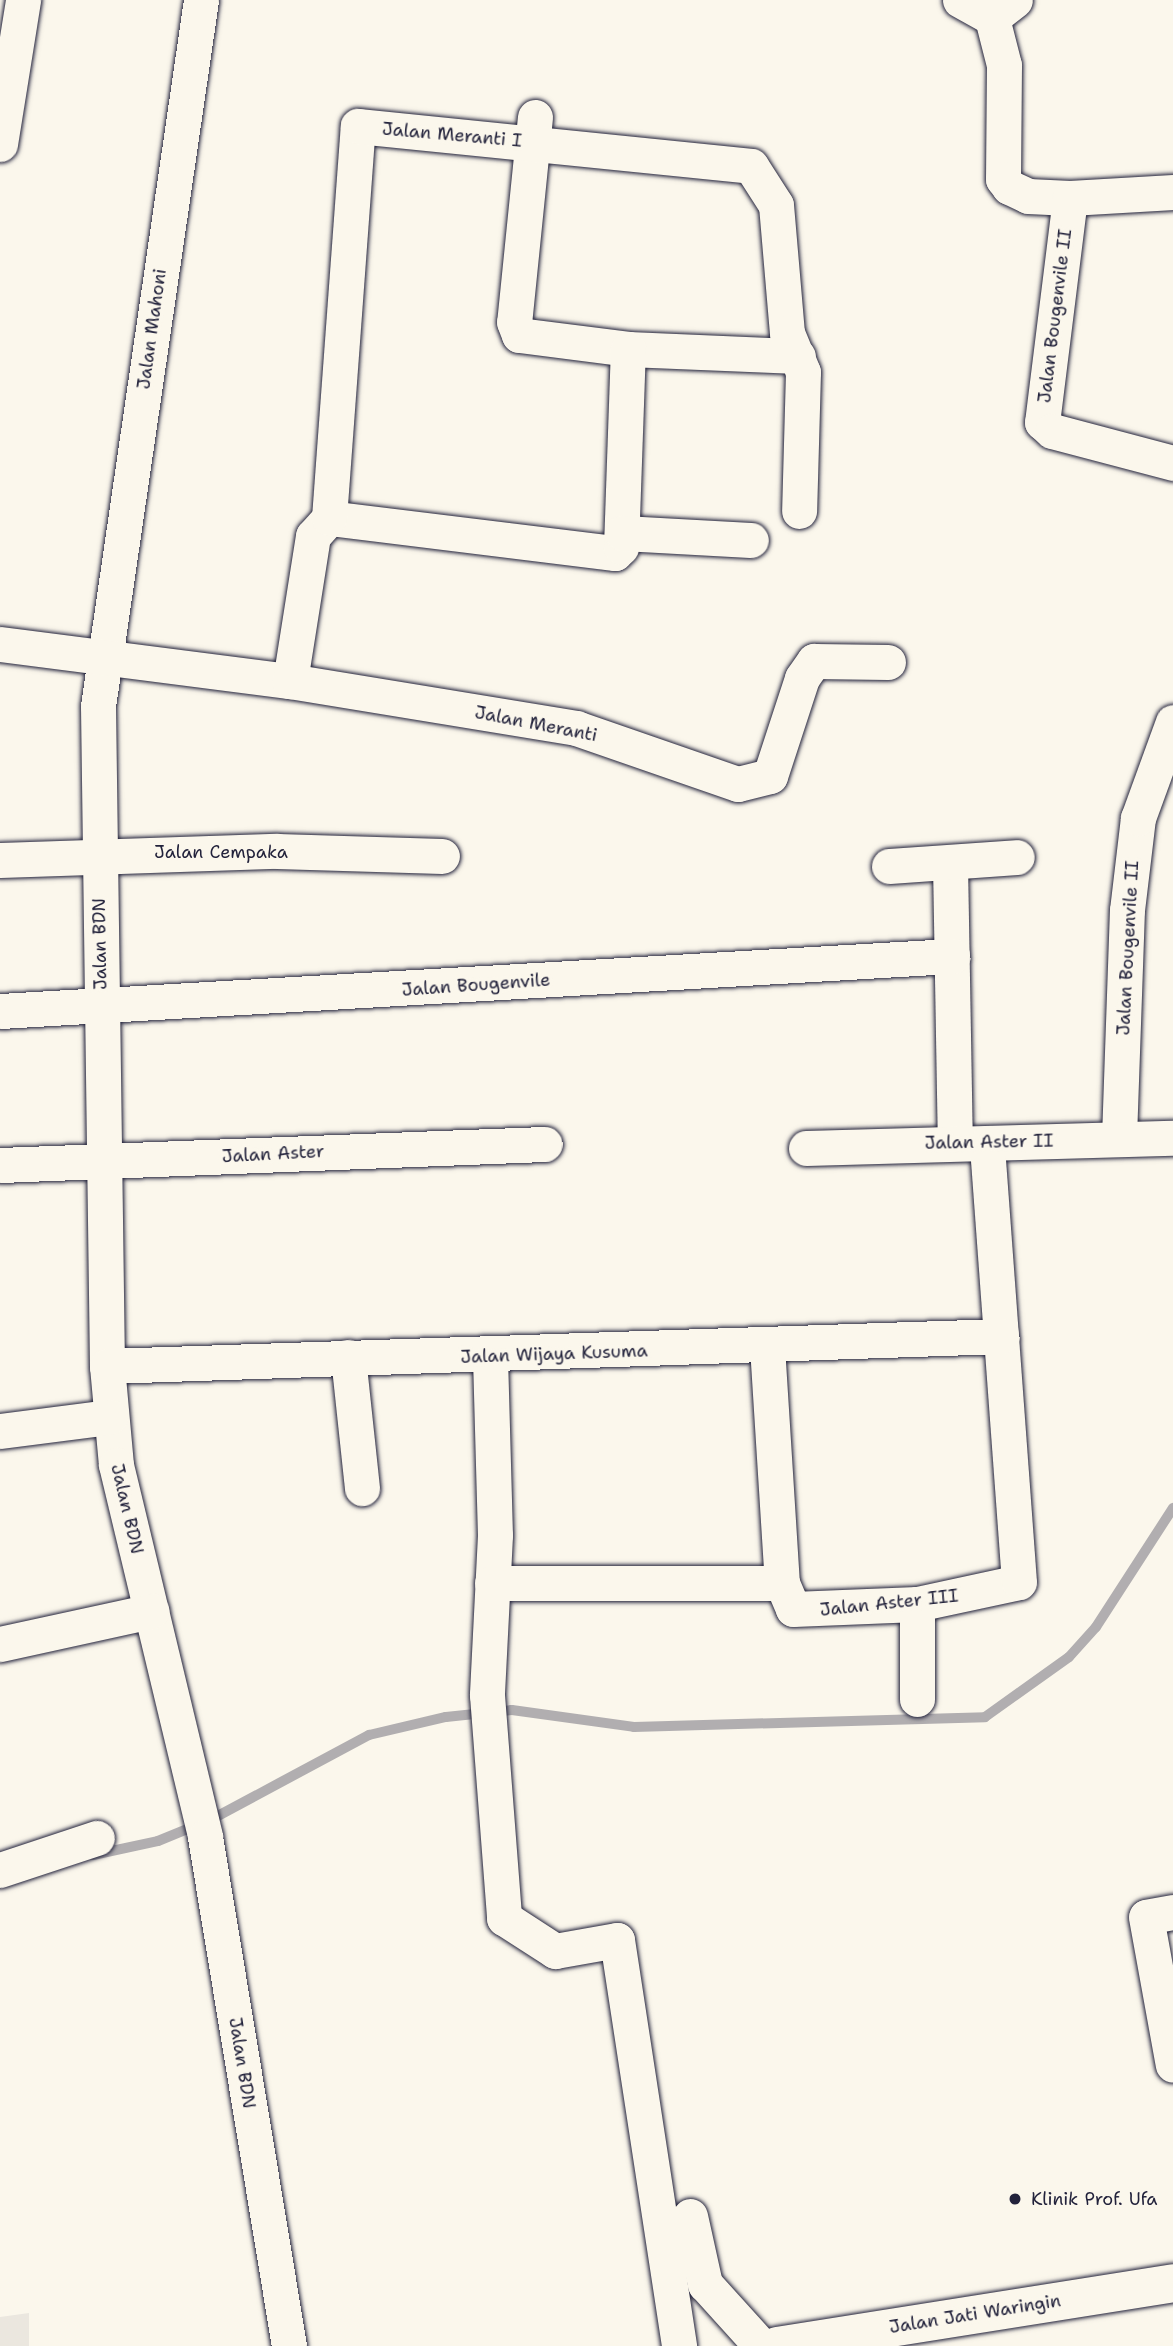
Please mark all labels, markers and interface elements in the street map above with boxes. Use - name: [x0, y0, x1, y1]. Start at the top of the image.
- street label: Jalan Meranti I: [381, 118, 523, 152]
- street label: Jalan Bougenvile II: [1034, 228, 1076, 404]
- street label: Jalan Mahoni: [133, 267, 171, 391]
- street label: Jalan Meranti: [473, 702, 599, 746]
- street label: Jalan Cempaka: [154, 841, 288, 863]
- street label: Jalan Bougenvile II: [1113, 860, 1143, 1036]
- street label: Jalan BDN: [88, 898, 112, 990]
- street label: Jalan Bougenvile: [401, 969, 551, 1001]
- street label: Jalan Aster II: [924, 1130, 1054, 1154]
- street label: Jalan Aster: [221, 1141, 325, 1167]
- street label: Jalan Wijaya Kusuma: [460, 1340, 648, 1368]
- street label: Jalan BDN: [106, 1462, 148, 1556]
- street label: Jalan Aster III: [819, 1585, 959, 1621]
- street label: Jalan BDN: [224, 2016, 260, 2110]
- place label: Klinik Prof. Ufa: [1031, 2188, 1158, 2210]
- marker: Klinik Prof. Ufa: [1005, 2189, 1025, 2209]
- street label: Jalan Jati Waringin: [888, 2290, 1062, 2338]

